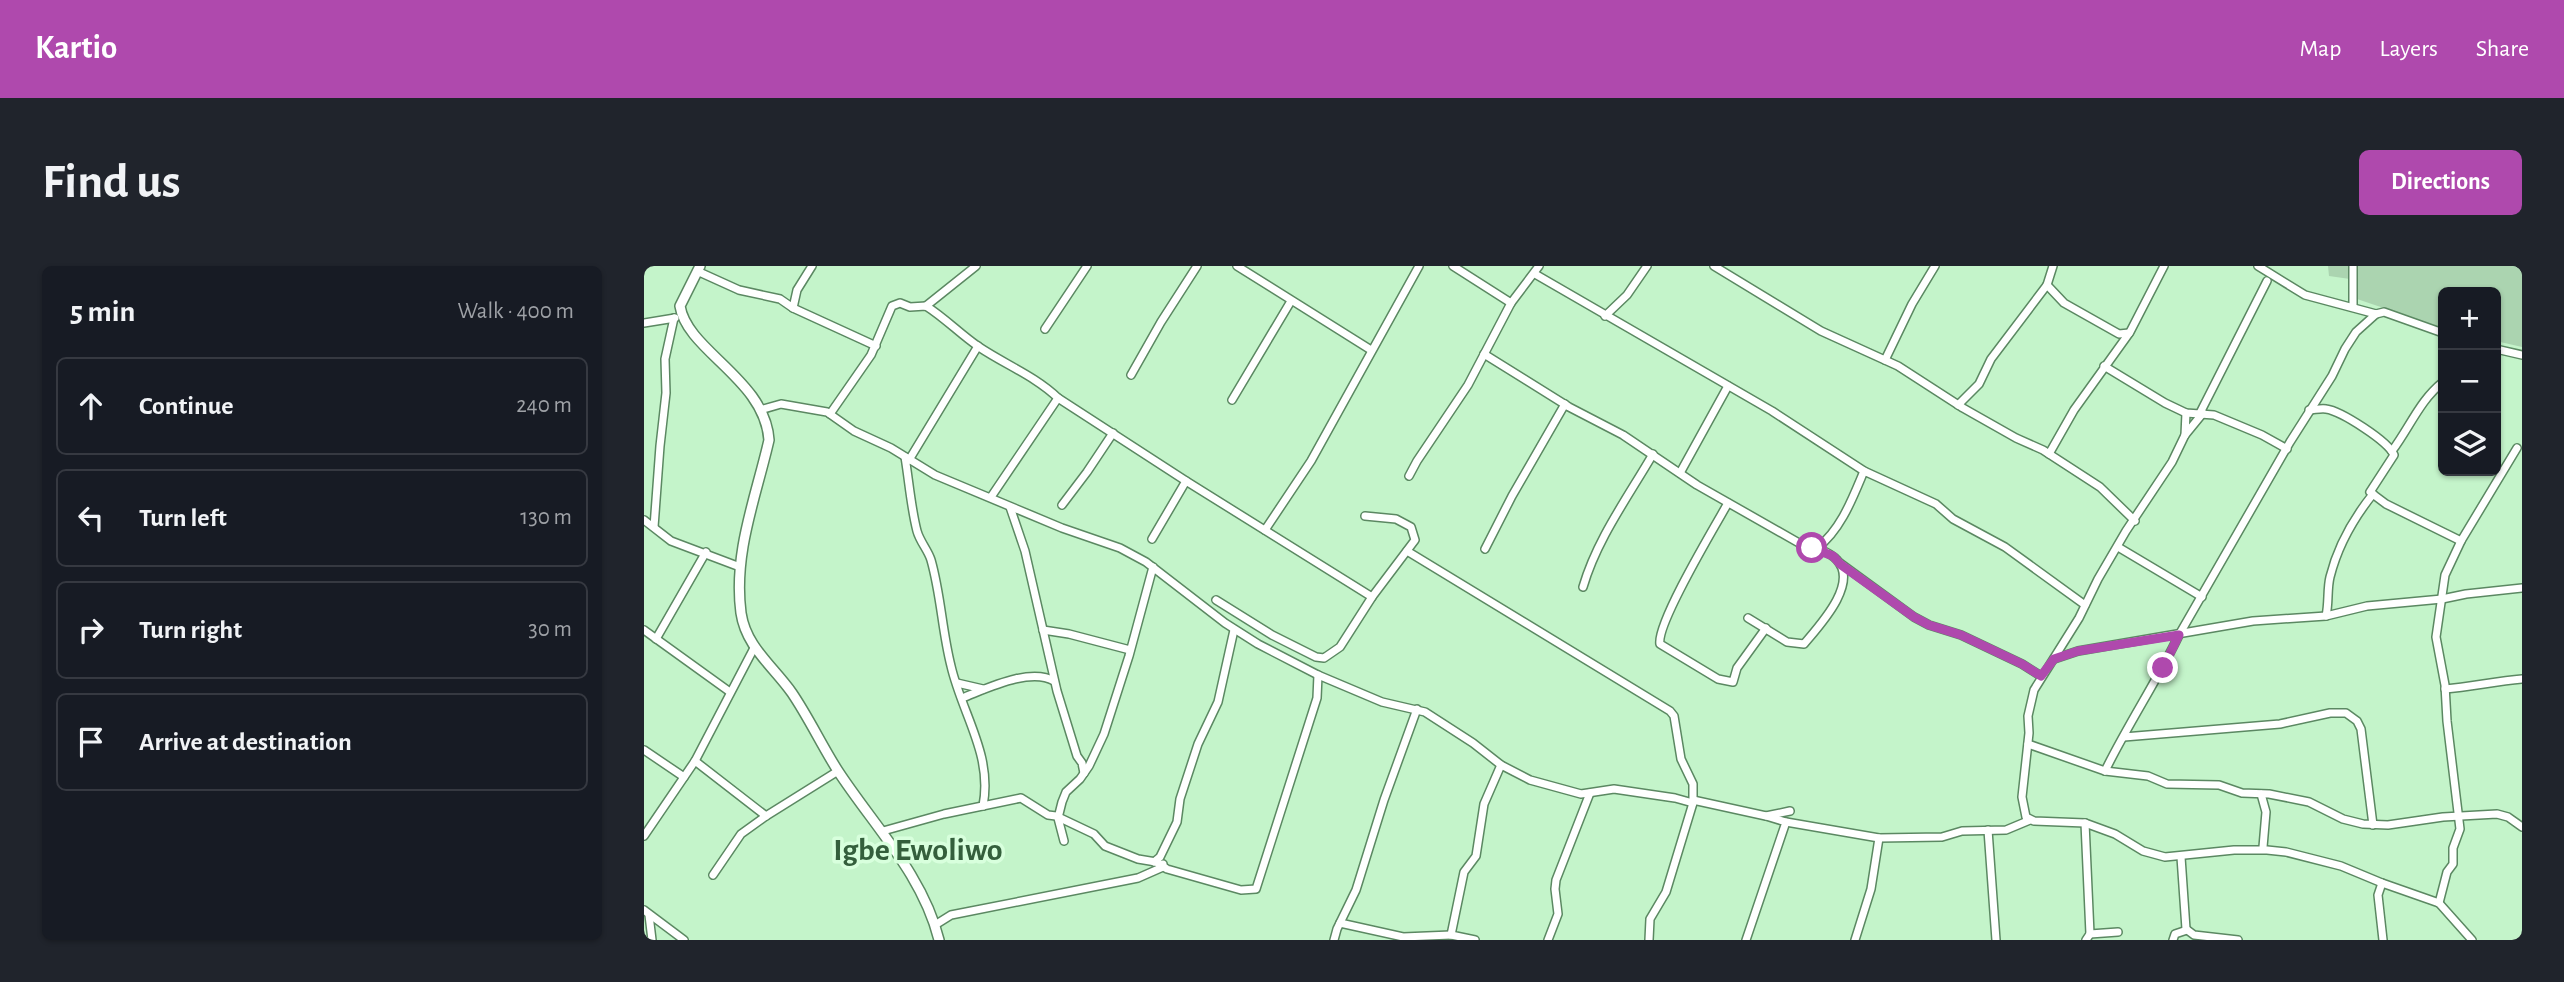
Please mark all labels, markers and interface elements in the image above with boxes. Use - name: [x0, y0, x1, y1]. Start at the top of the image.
- text: Kartio: [35, 32, 117, 65]
- text: Map: [2299, 37, 2341, 61]
- text: Layers: [2379, 37, 2438, 61]
- text: Share: [2476, 37, 2529, 61]
- button: Directions: [2359, 150, 2522, 215]
- text: Find us: [42, 158, 181, 207]
- map controls: [2438, 287, 2501, 476]
- button: +: [2438, 287, 2501, 350]
- text: 5 min: [70, 297, 135, 327]
- text: Walk · 400 m: [458, 300, 574, 323]
- button: −: [2438, 350, 2501, 413]
- icon: ahead: [72, 387, 110, 425]
- text: Continue: [139, 393, 234, 419]
- text: 240 m: [516, 394, 572, 417]
- button: layers: [2438, 413, 2501, 476]
- icon: left: [72, 499, 110, 537]
- text: Turn left: [139, 505, 227, 531]
- text: 130 m: [520, 506, 572, 529]
- route start: [1796, 532, 1827, 563]
- icon: right: [72, 611, 110, 649]
- text: Turn right: [139, 617, 242, 643]
- text: 30 m: [528, 618, 572, 641]
- route end: [2147, 652, 2178, 683]
- icon: arrive: [72, 723, 110, 761]
- text: Arrive at destination: [139, 729, 352, 755]
- district label: Igbe Ewoliwo: [833, 834, 1003, 866]

